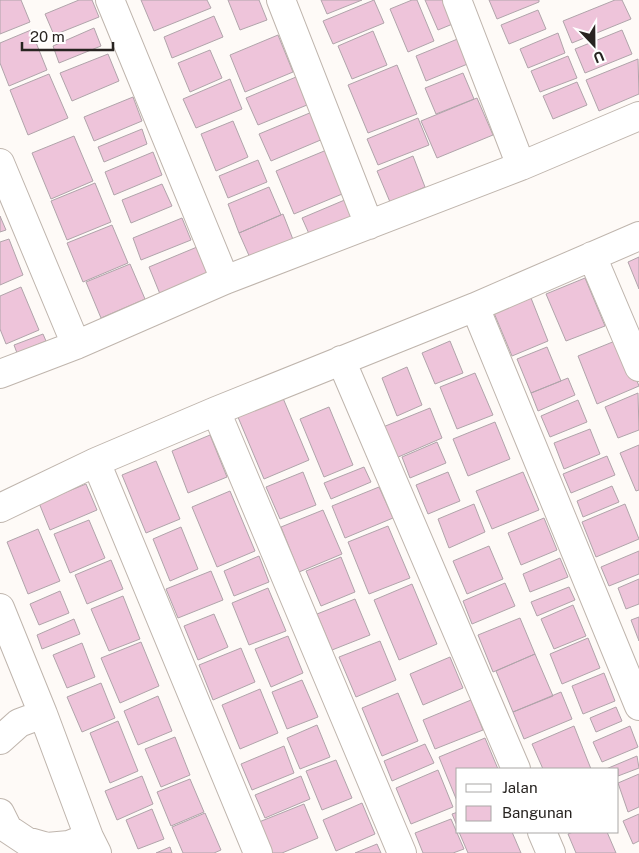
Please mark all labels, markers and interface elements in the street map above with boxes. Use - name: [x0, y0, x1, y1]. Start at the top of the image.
- scale bar: [22, 20, 114, 52]
- north arrow: [569, 20, 619, 70]
- text: 20 m: [30, 28, 65, 45]
- text: U: [591, 48, 607, 66]
- legend: [456, 768, 619, 833]
- text: Jalan: [502, 779, 538, 796]
- text: Bangunan: [502, 804, 573, 821]

